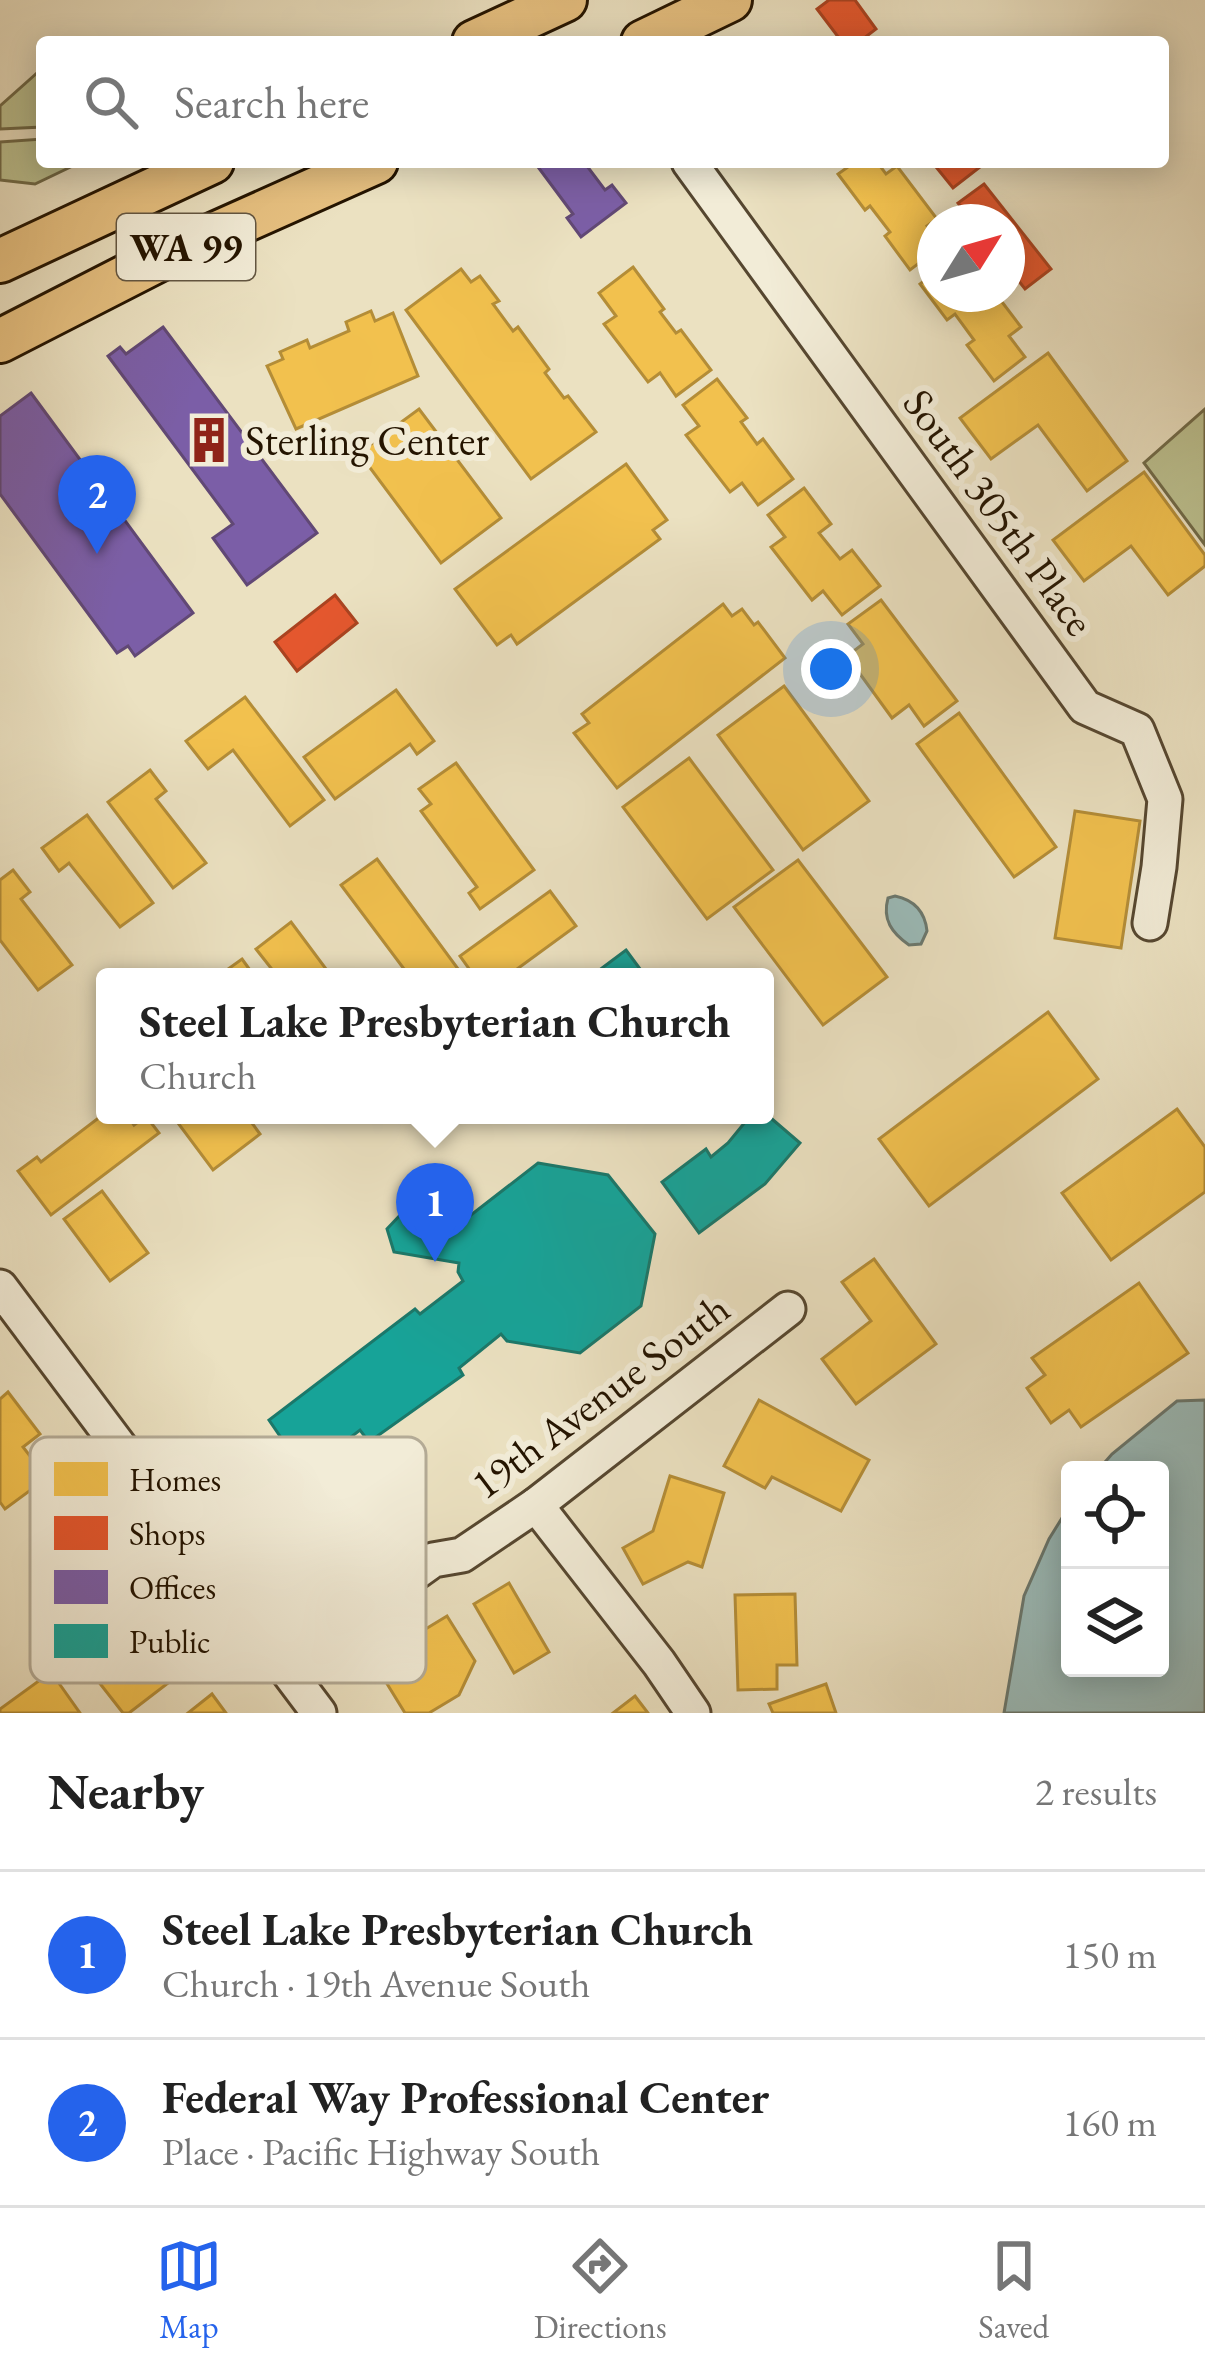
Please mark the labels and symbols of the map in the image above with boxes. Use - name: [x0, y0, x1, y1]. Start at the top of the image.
- north arrow: [917, 204, 1025, 312]
- road number: WA 99: [117, 214, 255, 280]
- street label: South 305th Place: [891, 378, 1107, 646]
- place label: Sterling Center: [245, 413, 489, 468]
- building icon: Sterling Center: [184, 415, 234, 465]
- pin: 2: [58, 455, 136, 554]
- your location: [801, 639, 861, 699]
- pin: 1: [396, 1163, 474, 1262]
- street label: 19th Avenue South: [460, 1281, 740, 1511]
- legend: [30, 1437, 426, 1683]
- text: Homes: [129, 1458, 221, 1501]
- text: Shops: [129, 1512, 205, 1555]
- text: Offices: [129, 1566, 216, 1609]
- text: Public: [129, 1620, 211, 1663]

